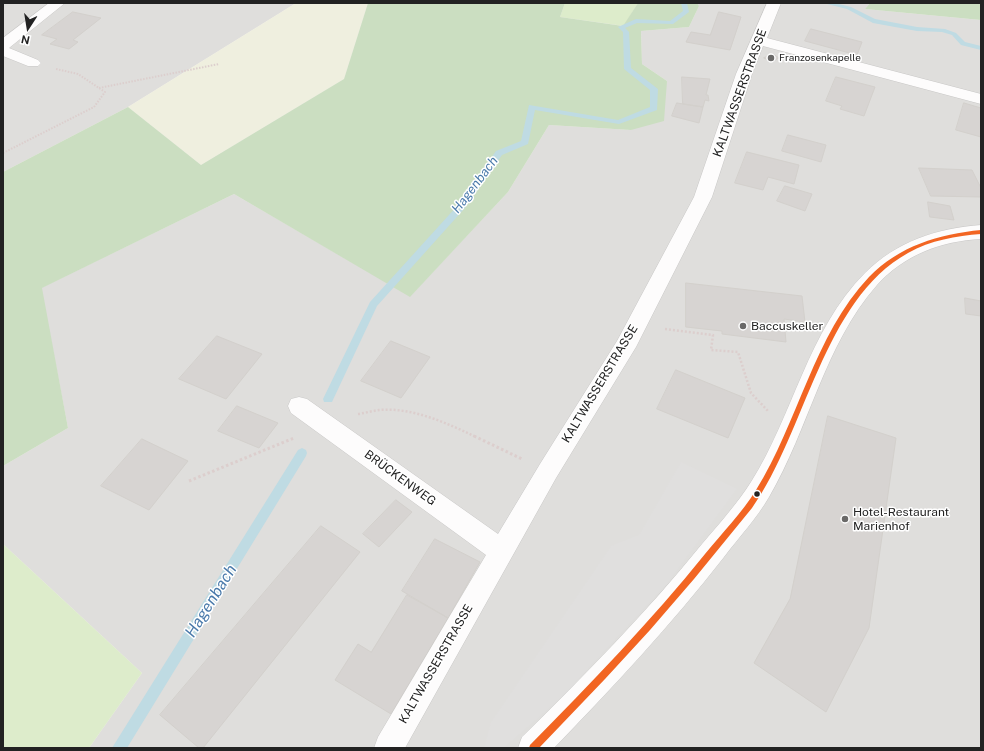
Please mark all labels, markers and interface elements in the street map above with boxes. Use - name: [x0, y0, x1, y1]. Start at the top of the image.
- north arrow: [8, 8, 48, 48]
- street label: KALTWASSERSTRASSE: [710, 27, 770, 159]
- text: N: [20, 33, 31, 47]
- place label: Franzosenkapelle: [779, 52, 861, 64]
- marker: Franzosenkapelle: [766, 53, 776, 63]
- water label: Hagenbach: [449, 154, 501, 216]
- place label: Baccuskeller: [751, 319, 823, 333]
- marker: Baccuskeller: [738, 321, 748, 331]
- street label: KALTWASSERSTRASSE: [559, 322, 641, 446]
- street label: BRÜCKENWEG: [361, 447, 439, 509]
- unlabelled marker: [752, 489, 762, 499]
- place label: Hotel-Restaurant Marienhof: [853, 505, 949, 533]
- marker: Hotel-Restaurant Marienhof: [840, 514, 850, 524]
- water label: Hagenbach: [181, 561, 241, 641]
- street label: KALTWASSERSTRASSE: [396, 602, 476, 726]

